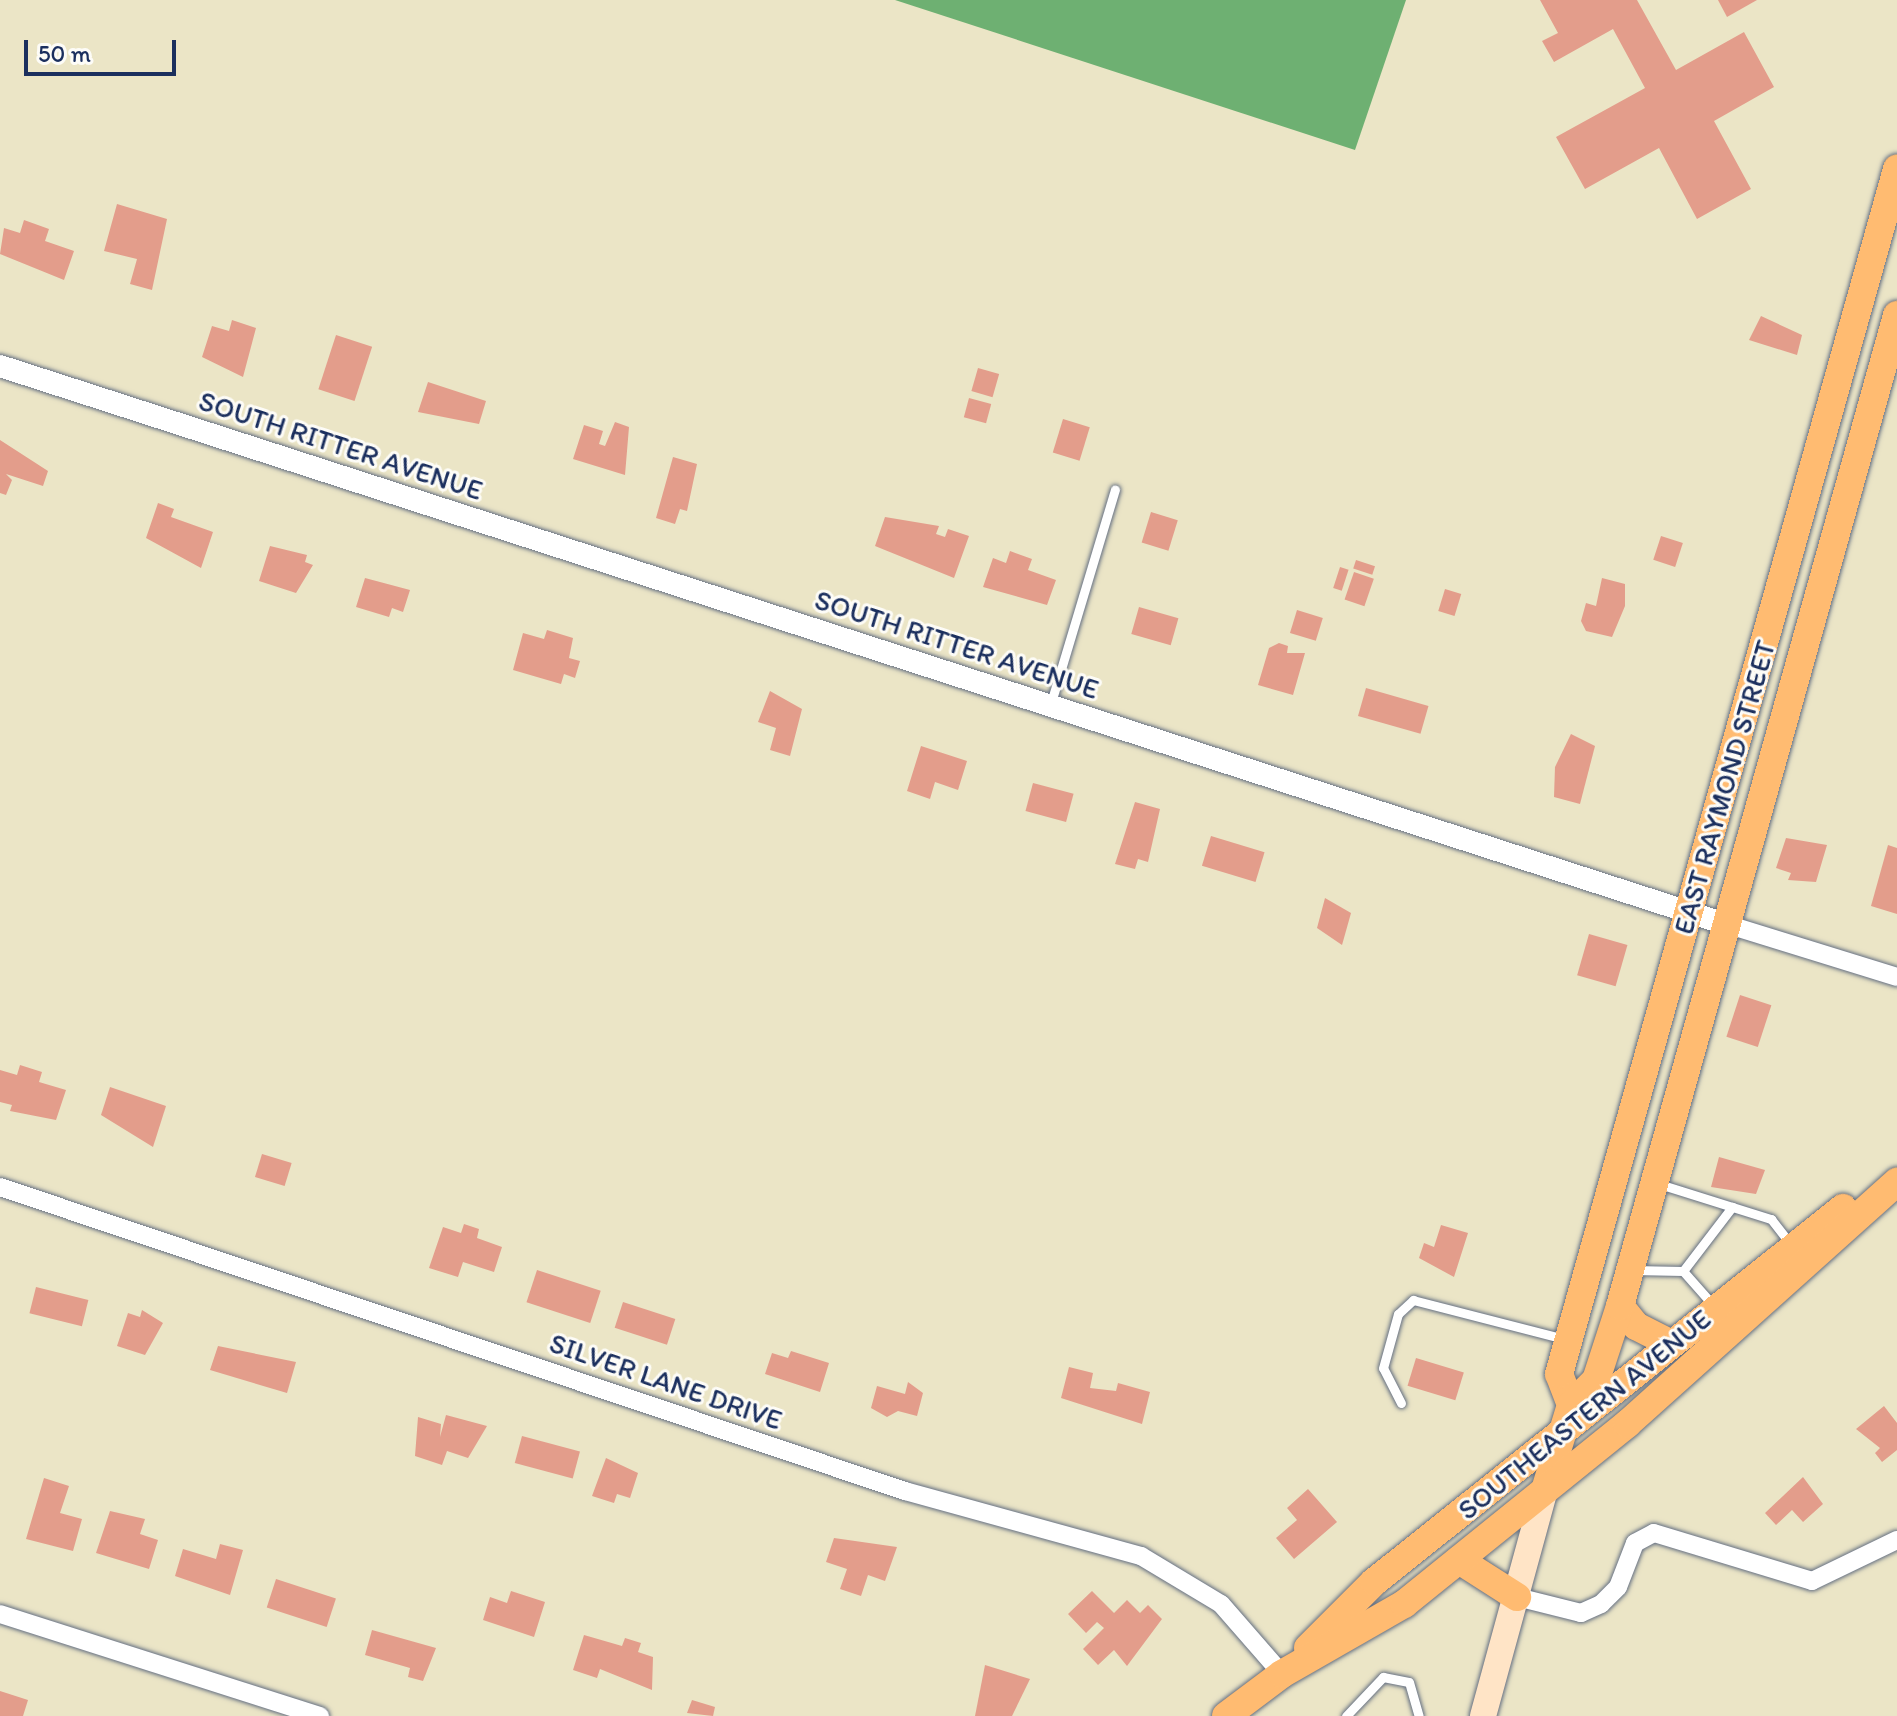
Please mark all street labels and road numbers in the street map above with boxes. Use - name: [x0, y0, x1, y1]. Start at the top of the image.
- street label: SOUTH RITTER AVENUE: [195, 383, 487, 507]
- street label: SOUTH RITTER AVENUE: [811, 582, 1103, 706]
- street label: EAST RAYMOND STREET: [1666, 637, 1782, 937]
- street label: SOUTHEASTERN AVENUE: [1451, 1302, 1717, 1526]
- street label: SILVER LANE DRIVE: [544, 1325, 788, 1437]

